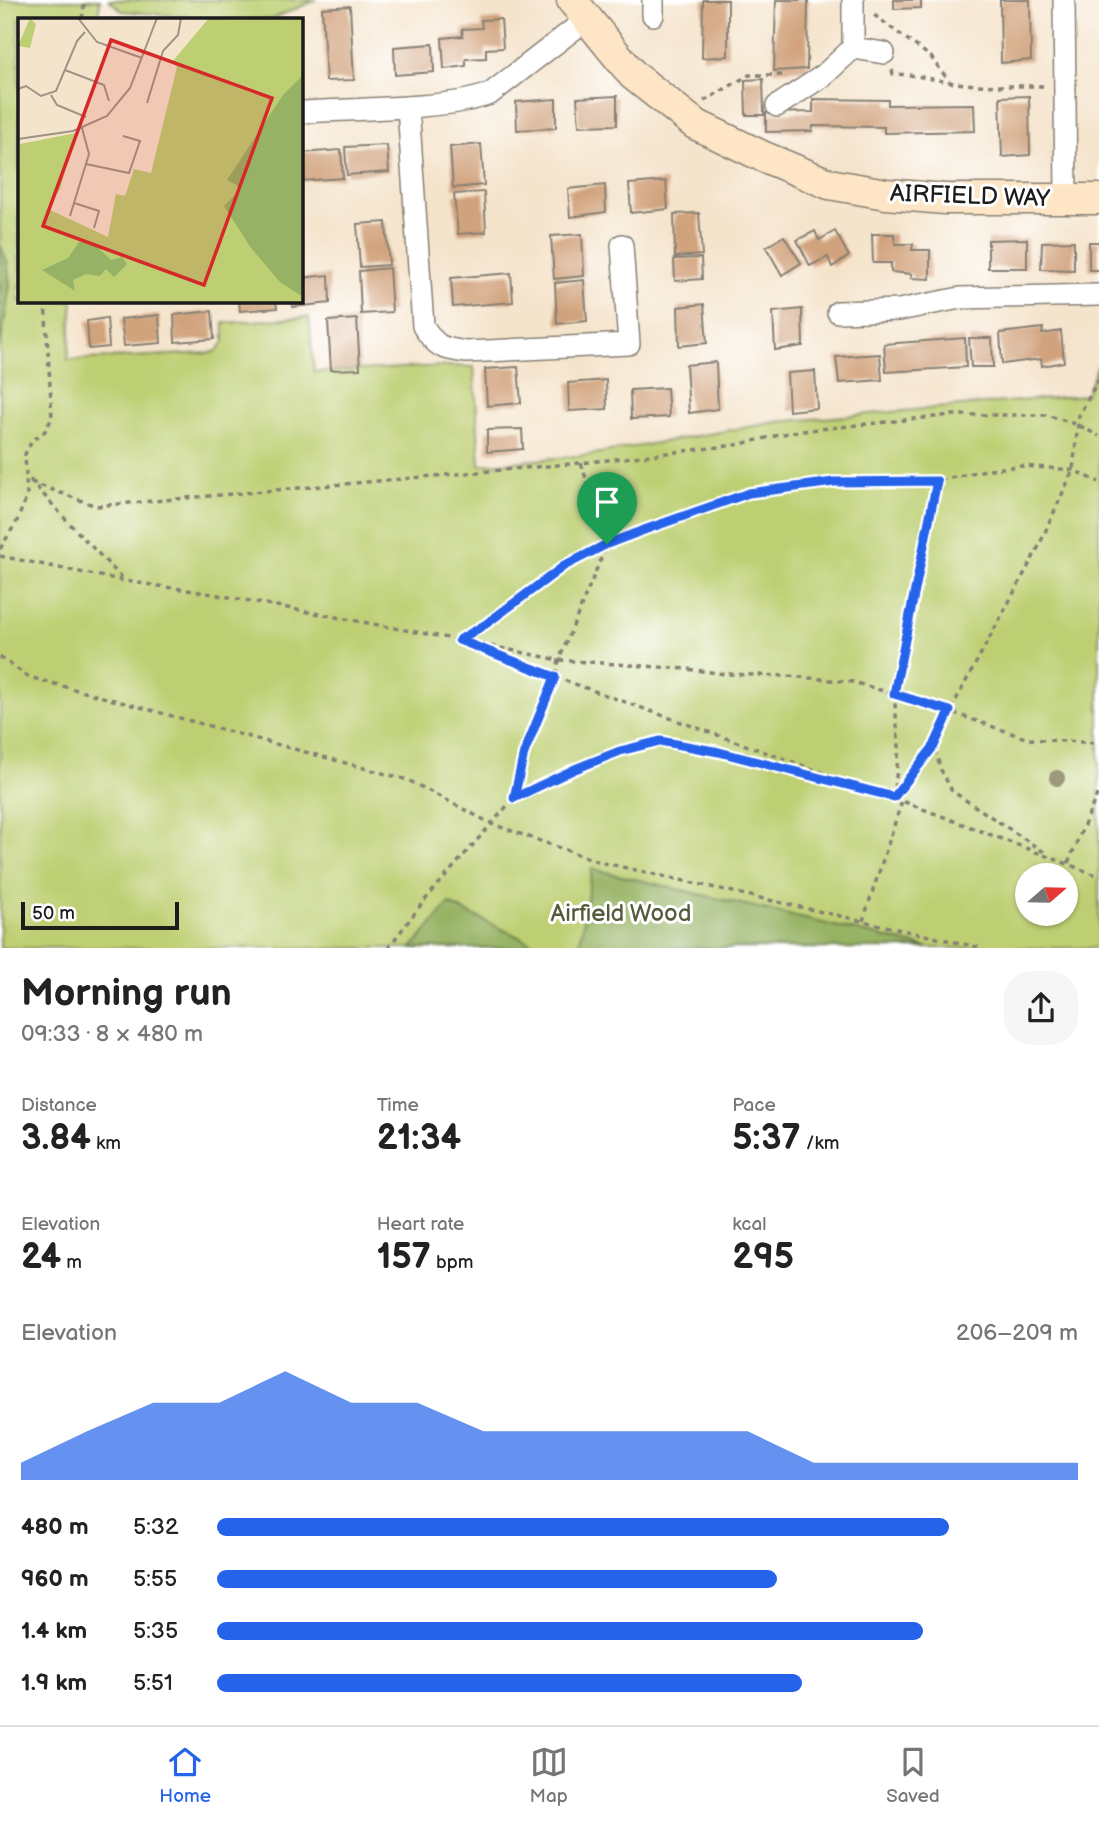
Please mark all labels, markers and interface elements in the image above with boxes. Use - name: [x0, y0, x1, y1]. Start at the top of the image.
- inset map: [18, 18, 303, 303]
- street label: AIRFIELD WAY: [890, 179, 1051, 213]
- pin: [577, 472, 637, 544]
- icon: arrive: [588, 483, 626, 521]
- north arrow: [1015, 863, 1078, 926]
- map controls: [1015, 863, 1078, 926]
- scale bar: [21, 899, 178, 931]
- park label: Airfield Wood: [551, 899, 691, 928]
- text: 50 m: [32, 902, 75, 925]
- text: Morning run: [21, 971, 232, 1016]
- button: share: [1004, 971, 1078, 1045]
- text: 09:33 · 8 × 480 m: [21, 1020, 203, 1048]
- text: Distance: [21, 1094, 97, 1117]
- text: Time: [377, 1094, 419, 1117]
- text: Pace: [732, 1094, 776, 1117]
- text: 3.84: [21, 1117, 91, 1160]
- text: 21:34: [377, 1117, 461, 1160]
- text: 5:37: [732, 1117, 801, 1160]
- text: km: [91, 1132, 121, 1155]
- text: /km: [801, 1132, 839, 1155]
- text: Elevation: [21, 1213, 100, 1236]
- text: Heart rate: [377, 1213, 464, 1236]
- text: kcal: [732, 1213, 766, 1236]
- text: 24: [21, 1236, 61, 1279]
- text: 157: [377, 1236, 431, 1279]
- text: 295: [732, 1236, 794, 1279]
- text: m: [61, 1251, 82, 1274]
- text: bpm: [431, 1251, 473, 1274]
- text: Elevation: [21, 1319, 117, 1347]
- text: 206–209 m: [956, 1319, 1078, 1347]
- text: 480 m: [21, 1513, 89, 1541]
- text: 5:32: [133, 1513, 179, 1541]
- text: 960 m: [21, 1565, 89, 1593]
- text: 5:55: [133, 1565, 177, 1593]
- text: 1.4 km: [21, 1617, 87, 1645]
- text: 5:35: [133, 1617, 178, 1645]
- text: 1.9 km: [21, 1669, 87, 1697]
- text: 5:51: [133, 1669, 173, 1697]
- tab: Home: [159, 1743, 211, 1808]
- tab: Map: [530, 1743, 568, 1808]
- tab: Saved: [886, 1743, 940, 1808]

